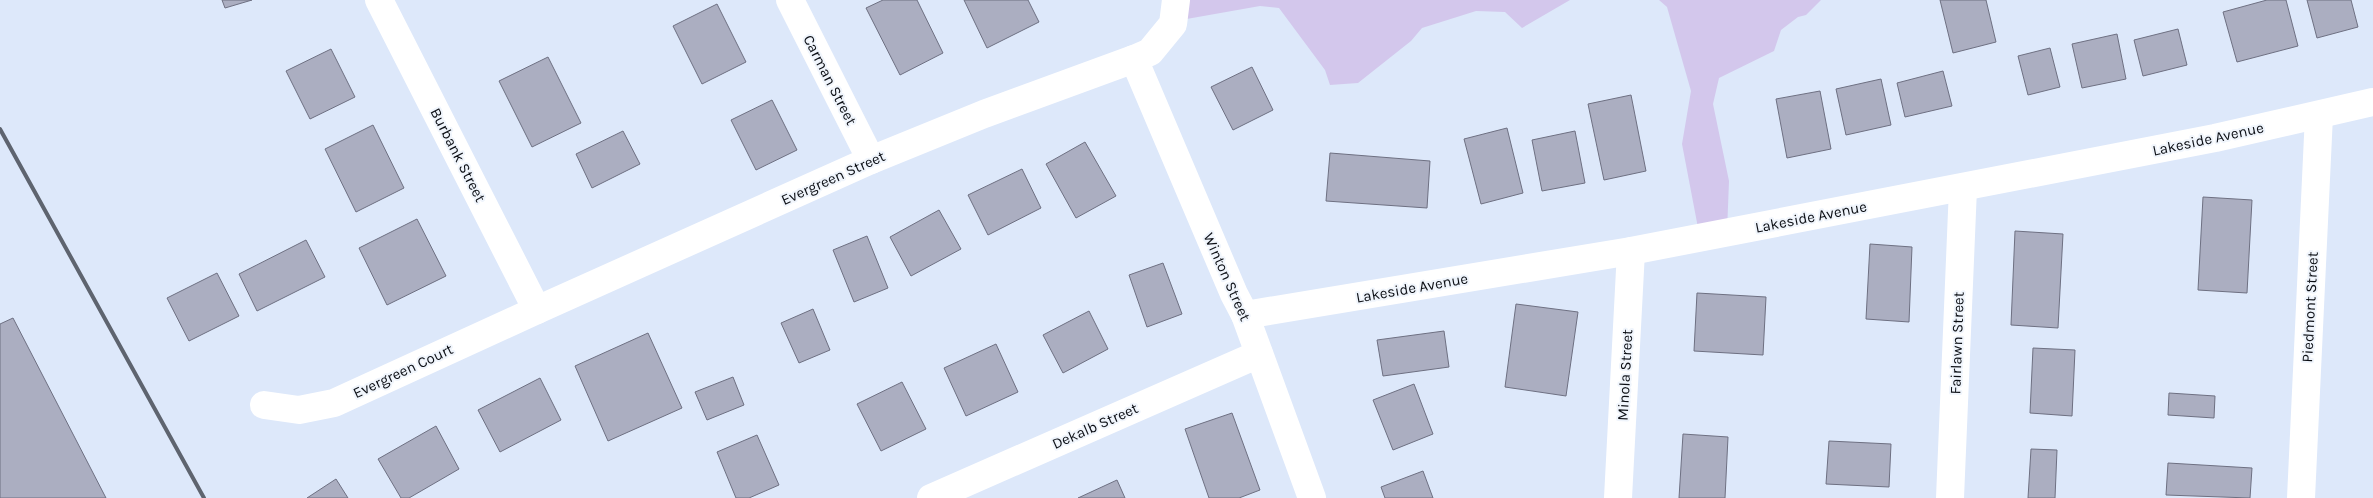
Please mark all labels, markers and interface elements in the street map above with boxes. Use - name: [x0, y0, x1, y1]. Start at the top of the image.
- street label: Carman Street: [800, 32, 861, 128]
- street label: Burbank Street: [427, 105, 490, 205]
- street label: Lakeside Avenue: [2151, 118, 2265, 160]
- street label: Evergreen Street: [778, 147, 888, 209]
- street label: Lakeside Avenue: [1754, 197, 1868, 237]
- street label: Winton Street: [1200, 230, 1255, 324]
- street label: Piedmont Street: [2298, 251, 2322, 363]
- street label: Lakeside Avenue: [1355, 269, 1469, 307]
- street label: Fairlawn Street: [1946, 291, 1968, 395]
- street label: Minola Street: [1614, 328, 1636, 421]
- street label: Evergreen Court: [350, 340, 456, 402]
- street label: Dekalb Street: [1049, 399, 1141, 453]

